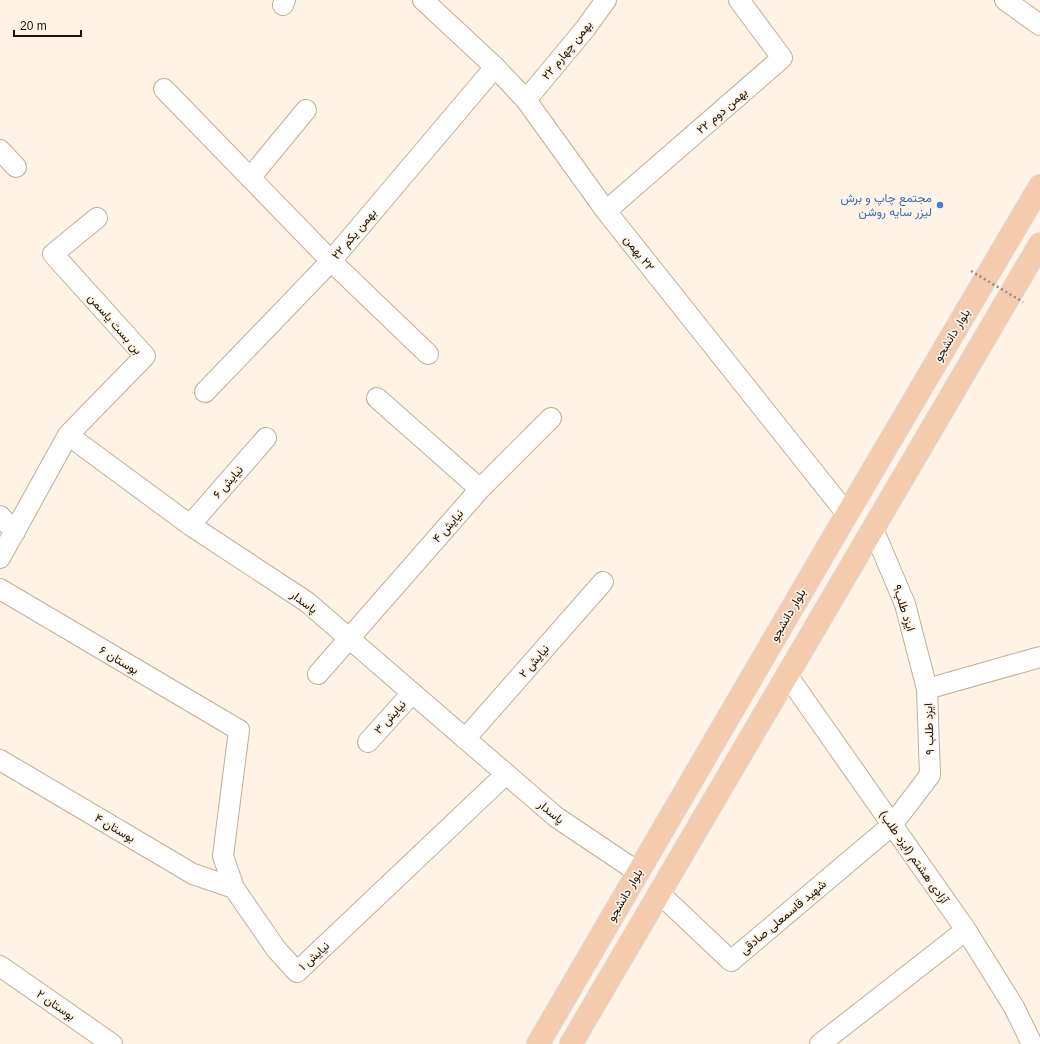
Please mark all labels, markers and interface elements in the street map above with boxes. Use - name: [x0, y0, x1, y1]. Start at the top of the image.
- scale bar: [14, 12, 81, 38]
- street label: ۲۲ بهمن چهارم: [539, 18, 596, 83]
- text: 20 m: [20, 19, 47, 33]
- street label: ۲۲ بهمن دوم: [694, 85, 751, 138]
- place label: مجتمع چاپ و برش لیزر سایه روشن: [841, 191, 932, 220]
- marker: مجتمع چاپ و برش لیزر سایه روشن: [935, 200, 945, 210]
- street label: ۲۲ بهمن یکم: [329, 206, 380, 263]
- street label: ٢٢ بهمن: [620, 233, 657, 274]
- street label: بن بست یاسمن: [84, 291, 145, 358]
- street label: بلوار دانشجو: [931, 306, 974, 364]
- street label: نیایش ۶: [210, 463, 247, 502]
- street label: نیایش ۴: [430, 506, 467, 546]
- street label: ایزد طلب۹: [889, 583, 918, 633]
- street label: بلوار دانشجو: [767, 586, 810, 644]
- street label: پاسدار: [287, 587, 320, 617]
- street label: نیایش ۲: [516, 642, 553, 681]
- street label: بوستان ۶: [96, 643, 141, 678]
- street label: نیایش ۳: [371, 697, 410, 737]
- street label: ایزد طلب ۹: [921, 703, 938, 755]
- street label: پاسدار: [534, 797, 567, 828]
- street label: آزادی هشتم (ایزد طلب): [876, 808, 952, 908]
- street label: بوستان ۴: [92, 811, 138, 846]
- street label: بلوار دانشجو: [604, 866, 647, 924]
- street label: شهید قاسمعلی صادقی: [737, 877, 830, 958]
- street label: نیایش ۱: [296, 939, 333, 974]
- street label: بوستان ۲: [33, 987, 78, 1024]

